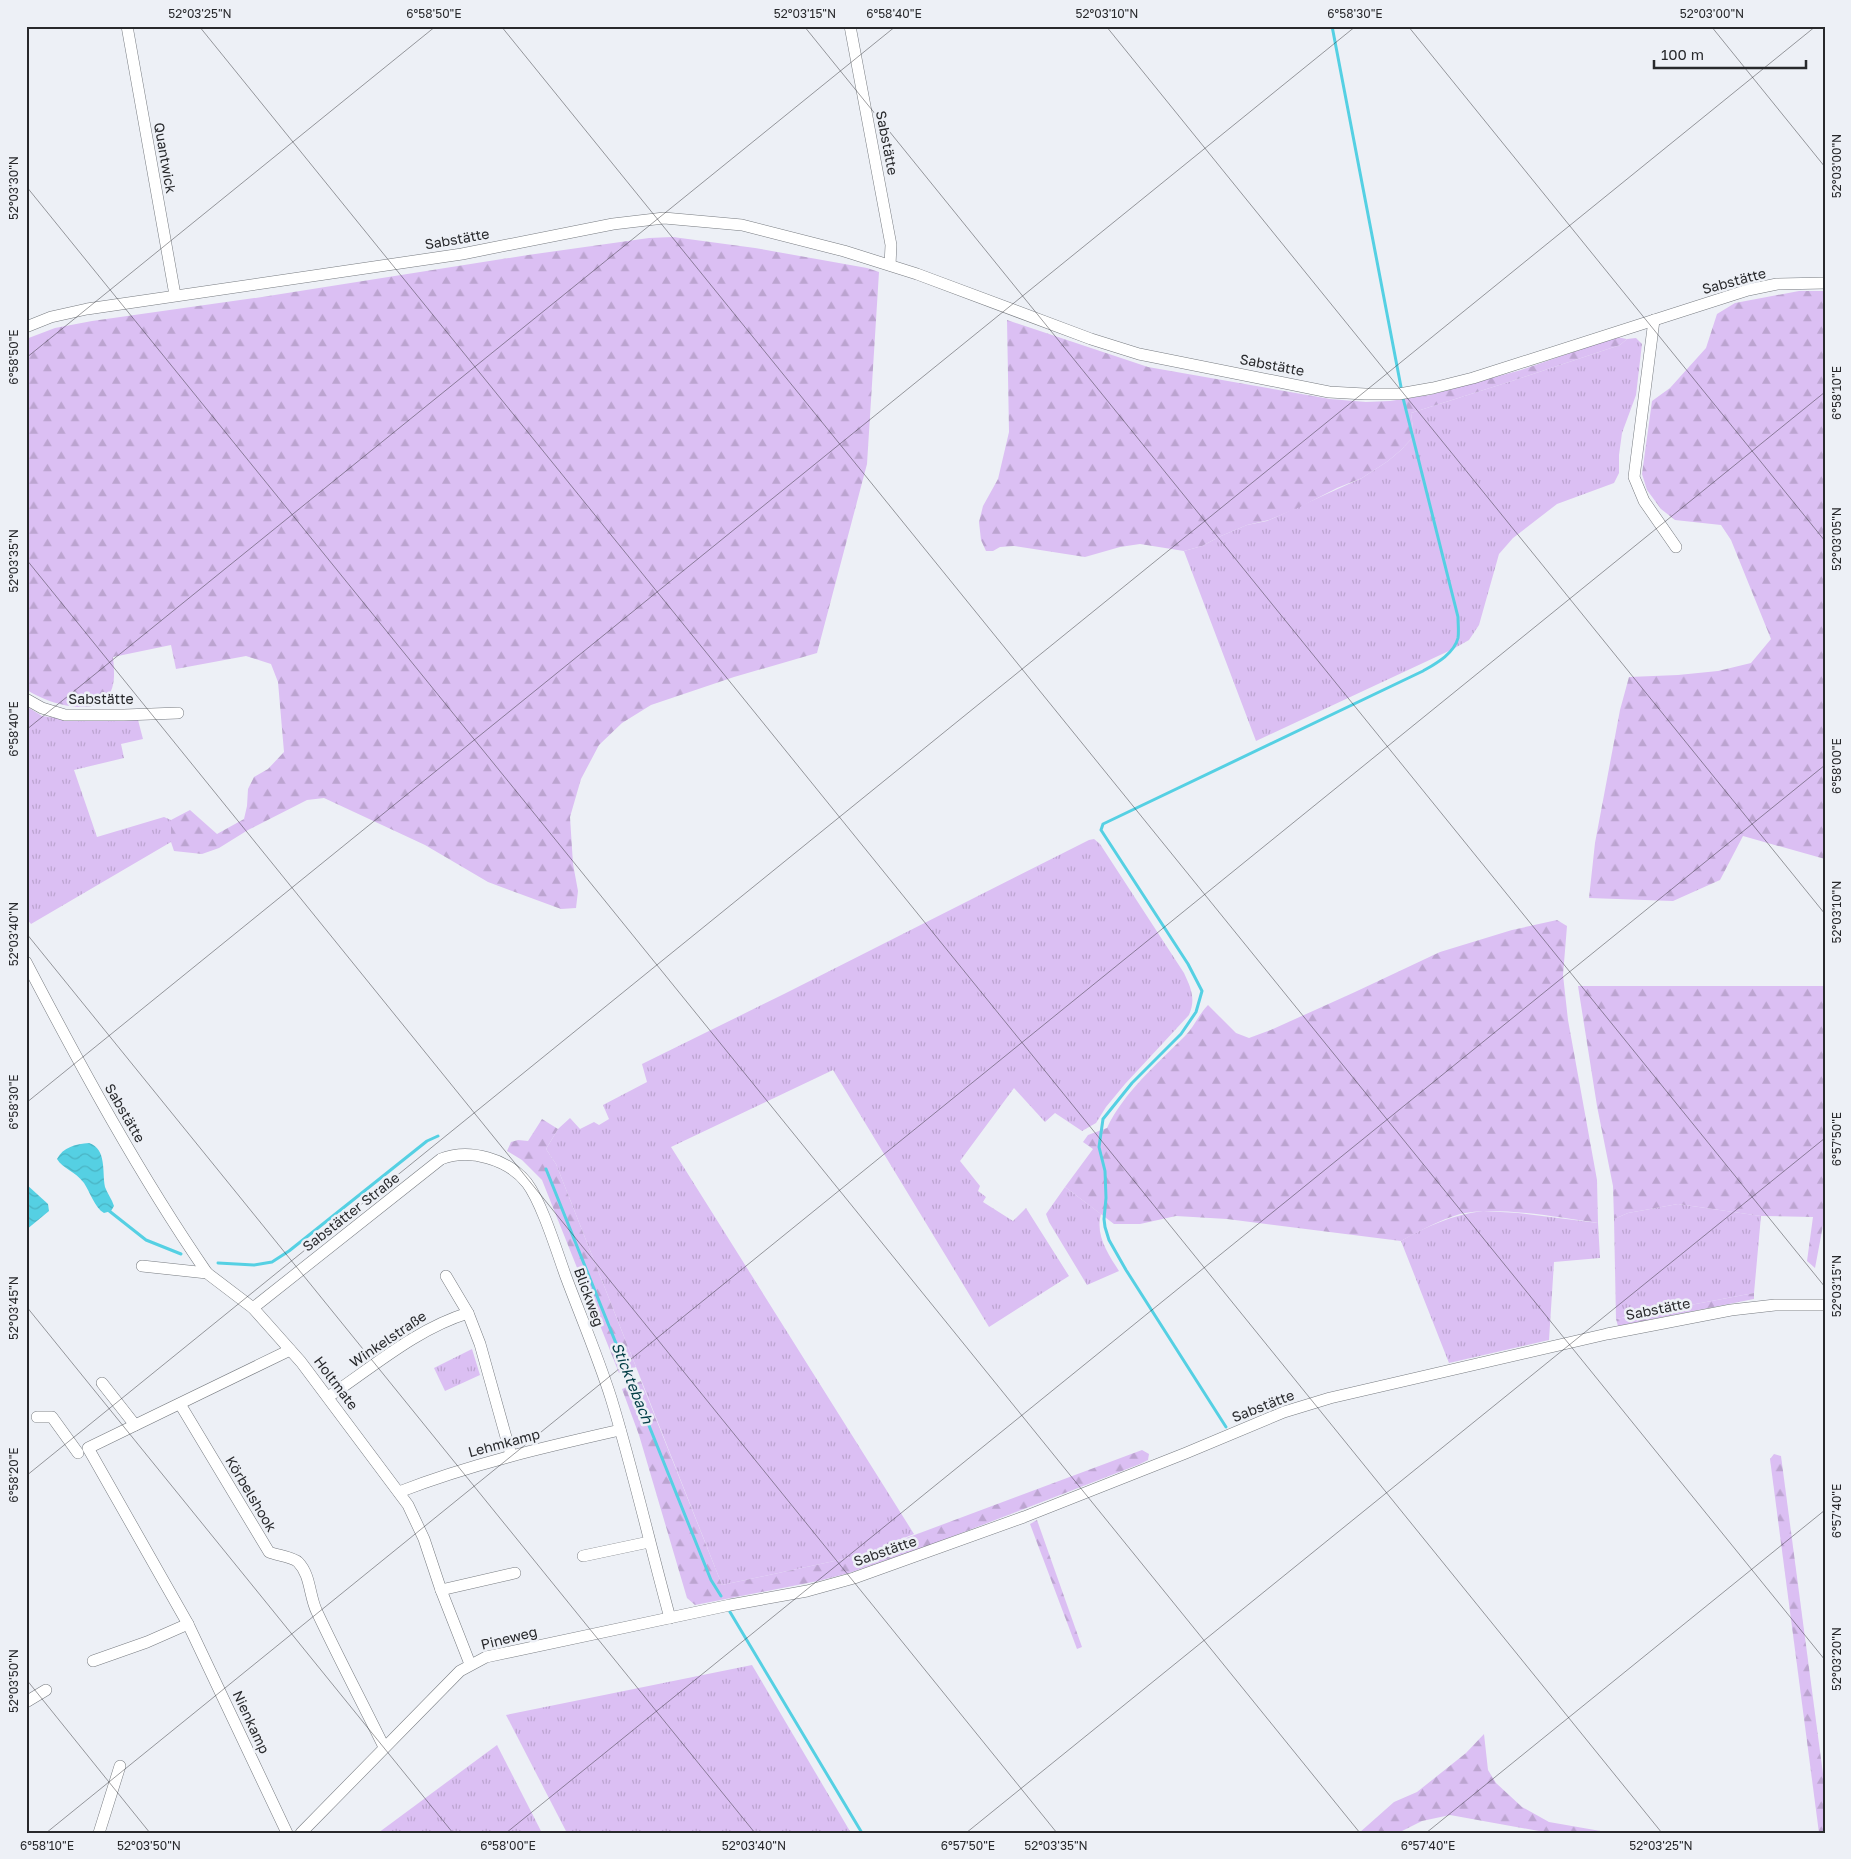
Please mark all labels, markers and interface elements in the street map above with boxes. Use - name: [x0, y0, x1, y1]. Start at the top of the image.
- text: 52°03'25"N: [168, 6, 232, 21]
- text: 6°58'50"E: [406, 6, 462, 21]
- text: 52°03'15"N: [774, 6, 836, 21]
- text: 6°58'40"E: [866, 6, 922, 21]
- text: 52°03'10"N: [1076, 6, 1138, 21]
- text: 6°58'30"E: [1327, 6, 1383, 21]
- text: 52°03'00"N: [1680, 6, 1744, 21]
- scale bar: [1654, 38, 1806, 70]
- text: 100 m: [1661, 45, 1704, 63]
- street label: Sabstätte: [873, 109, 902, 177]
- street label: Quantwick: [151, 121, 180, 195]
- text: 52°03'00"N: [1829, 134, 1844, 198]
- text: 52°03'30"N: [6, 156, 21, 220]
- street label: Sabstätte: [423, 224, 491, 253]
- street label: Sabstätte: [1700, 264, 1768, 297]
- text: 6°58'50"E: [6, 329, 21, 385]
- street label: Sabstätte: [1238, 350, 1306, 379]
- text: 6°58'10"E: [1829, 366, 1844, 420]
- text: 52°03'05"N: [1829, 507, 1844, 571]
- text: 52°03'35"N: [6, 529, 21, 593]
- street label: Sabstätte: [68, 690, 134, 707]
- text: 6°58'40"E: [6, 701, 21, 757]
- text: 6°58'00"E: [1829, 738, 1844, 794]
- text: 52°03'10"N: [1829, 881, 1844, 943]
- text: 52°03'40"N: [6, 902, 21, 966]
- text: 6°58'30"E: [6, 1074, 21, 1130]
- street label: Sabstätte: [102, 1080, 149, 1145]
- text: 6°57'50"E: [1829, 1112, 1844, 1166]
- street label: Sabstätter Straße: [299, 1169, 402, 1255]
- text: 52°03'15"N: [1829, 1255, 1844, 1317]
- street label: Blickweg: [571, 1265, 608, 1329]
- text: 52°03'45"N: [6, 1276, 21, 1340]
- street label: Sabstätte: [1624, 1294, 1692, 1323]
- street label: Winkelstraße: [346, 1307, 429, 1370]
- water label: Sticktebach: [608, 1339, 658, 1427]
- street label: Holtmate: [311, 1353, 362, 1413]
- street label: Sabstätte: [1229, 1386, 1296, 1425]
- street label: Lehmkamp: [466, 1425, 542, 1460]
- text: 6°58'20"E: [6, 1447, 21, 1503]
- street label: Körbelshook: [222, 1453, 281, 1535]
- text: 6°57'40"E: [1829, 1484, 1844, 1538]
- street label: Sabstätte: [851, 1532, 919, 1569]
- street label: Pineweg: [479, 1622, 539, 1653]
- text: 52°03'20"N: [1829, 1627, 1844, 1691]
- text: 52°03'50"N: [6, 1649, 21, 1713]
- street label: Nienkamp: [229, 1687, 273, 1756]
- text: 6°58'10"E: [20, 1838, 74, 1853]
- text: 52°03'50"N: [117, 1838, 181, 1853]
- text: 6°58'00"E: [480, 1838, 536, 1853]
- text: 52°03'40"N: [722, 1838, 786, 1853]
- text: 6°57'50"E: [941, 1838, 995, 1853]
- text: 52°03'35"N: [1024, 1838, 1088, 1853]
- text: 6°57'40"E: [1401, 1838, 1455, 1853]
- text: 52°03'25"N: [1629, 1838, 1693, 1853]

